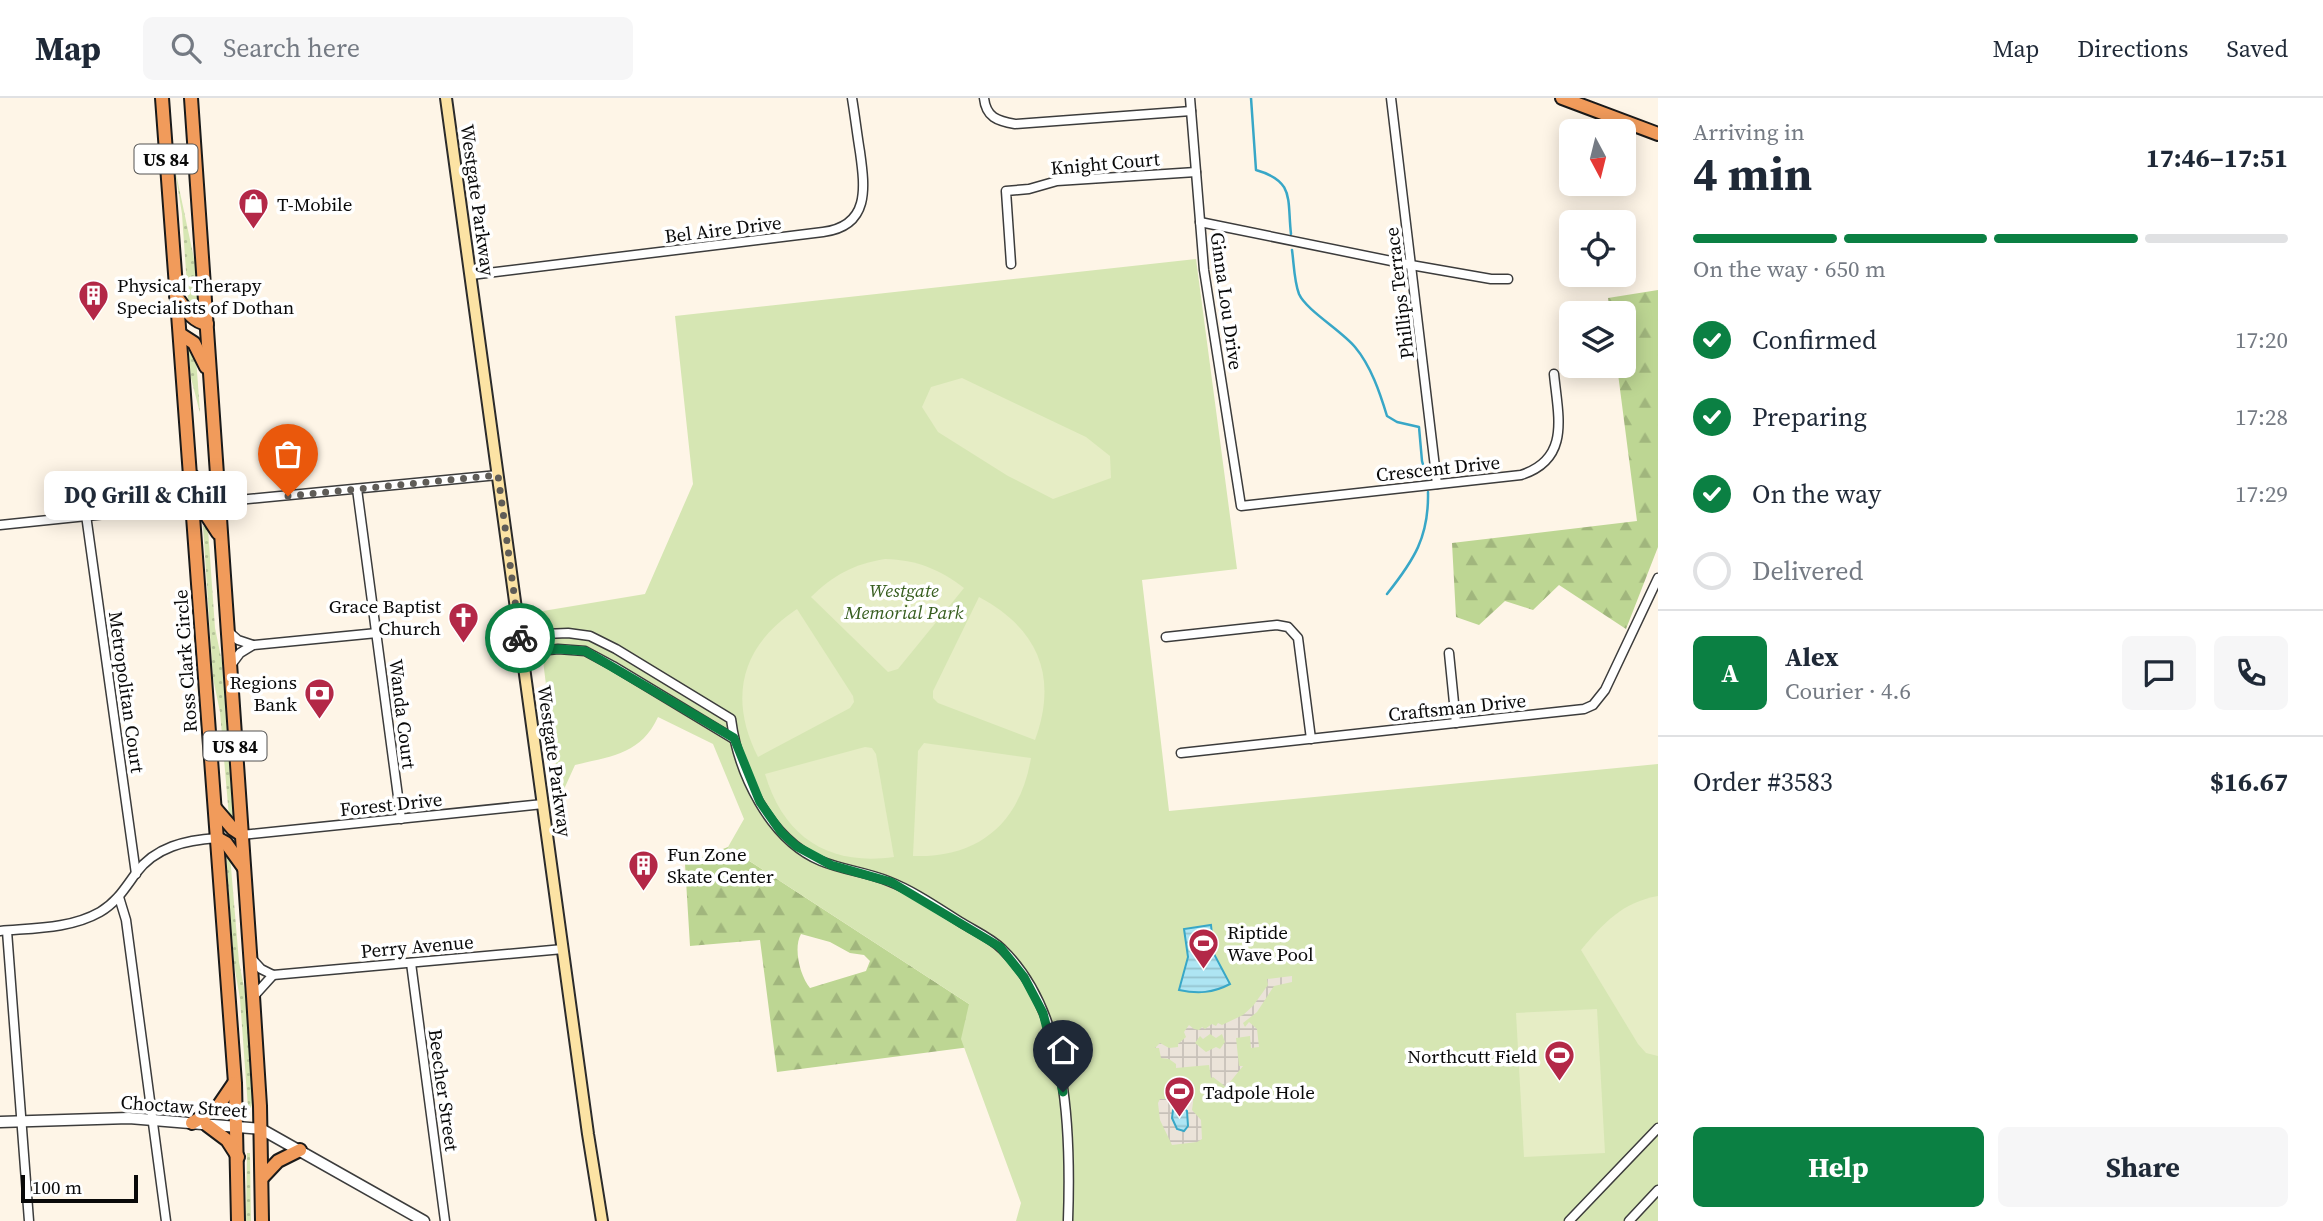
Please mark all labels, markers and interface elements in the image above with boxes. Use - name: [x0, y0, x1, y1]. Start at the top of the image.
- search box: [143, 17, 633, 80]
- text: Map: [35, 26, 101, 71]
- icon: search: [167, 29, 205, 67]
- text: Search here: [223, 30, 360, 66]
- text: Map: [1992, 32, 2039, 65]
- text: Directions: [2077, 32, 2188, 65]
- text: Saved: [2226, 32, 2288, 65]
- text: Arriving in: [1693, 116, 1805, 148]
- north arrow: [1559, 119, 1636, 196]
- map controls: [1559, 119, 1636, 378]
- street label: Westgate Parkway: [454, 122, 502, 278]
- text: 17:46–17:51: [2146, 140, 2288, 176]
- text: 4 min: [1693, 142, 1812, 205]
- road number: US 84: [134, 144, 198, 174]
- street label: Knight Court: [1049, 145, 1161, 181]
- shop icon: T-Mobile: [237, 187, 271, 231]
- place label: T-Mobile: [277, 191, 352, 217]
- street label: Bel Aire Drive: [663, 209, 783, 249]
- button: locate: [1559, 210, 1636, 287]
- street label: Phillips Terrace: [1378, 226, 1420, 360]
- street label: Ginna Lou Drive: [1204, 231, 1250, 371]
- text: On the way · 650 m: [1693, 253, 1886, 285]
- place label: Physical Therapy Specialists of Dothan: [117, 272, 294, 320]
- building icon: Physical Therapy Specialists of Dothan: [77, 279, 111, 323]
- button: layers: [1559, 301, 1636, 378]
- icon: check: [1693, 321, 1731, 359]
- text: Confirmed: [1752, 322, 1877, 358]
- text: 17:20: [2235, 324, 2288, 356]
- icon: check: [1693, 398, 1731, 436]
- text: Preparing: [1752, 399, 1867, 435]
- text: 17:28: [2235, 401, 2288, 433]
- pin: [258, 424, 318, 496]
- icon: bag: [269, 435, 307, 473]
- street label: Crescent Drive: [1375, 449, 1501, 487]
- callout: DQ Grill & Chill: [43, 472, 246, 520]
- icon: check: [1693, 475, 1731, 513]
- text: On the way: [1752, 476, 1881, 512]
- text: 17:29: [2235, 478, 2288, 510]
- text: DQ Grill & Chill: [64, 479, 227, 511]
- text: Delivered: [1752, 553, 1863, 589]
- park label: Westgate Memorial Park: [843, 577, 964, 625]
- street label: Ross Clark Circle: [167, 589, 203, 733]
- place label: Grace Baptist Church: [329, 593, 442, 641]
- church icon: Grace Baptist Church: [447, 600, 481, 644]
- courier: [485, 603, 555, 673]
- street label: Metropolitan Court: [103, 610, 151, 775]
- icon: bike: [501, 619, 539, 657]
- button: chat: [2122, 636, 2196, 710]
- button: phone: [2214, 636, 2288, 710]
- text: Alex: [1785, 639, 1839, 675]
- text: A: [1721, 655, 1739, 691]
- street label: Wanda Court: [383, 658, 423, 771]
- place label: Regions Bank: [229, 669, 298, 717]
- text: Courier · 4.6: [1785, 675, 1911, 707]
- bank icon: Regions Bank: [303, 676, 337, 720]
- street label: Westgate Parkway: [531, 683, 579, 839]
- street label: Craftsman Drive: [1387, 687, 1527, 727]
- road number: US 84: [204, 732, 266, 760]
- text: Order #3583: [1693, 764, 1833, 800]
- text: $16.67: [2210, 764, 2288, 800]
- street label: Forest Drive: [338, 786, 444, 822]
- place label: Fun Zone Skate Center: [667, 841, 774, 889]
- building icon: Fun Zone Skate Center: [627, 848, 661, 892]
- place label: Riptide Wave Pool: [1227, 919, 1314, 967]
- sports icon: Riptide Wave Pool: [1187, 926, 1221, 970]
- street label: Perry Avenue: [359, 928, 475, 964]
- pin: [1033, 1020, 1093, 1092]
- street label: Beecher Street: [423, 1027, 466, 1154]
- icon: home: [1044, 1031, 1082, 1069]
- sports icon: Northcutt Field: [1543, 1039, 1577, 1083]
- place label: Northcutt Field: [1407, 1043, 1537, 1069]
- sports icon: Tadpole Hole: [1163, 1075, 1197, 1119]
- place label: Tadpole Hole: [1203, 1079, 1315, 1105]
- street label: Choctaw Street: [120, 1089, 249, 1123]
- button: Help: [1693, 1127, 1984, 1207]
- button: Share: [1998, 1127, 2288, 1207]
- scale bar: [21, 1172, 138, 1204]
- text: 100 m: [32, 1174, 82, 1200]

